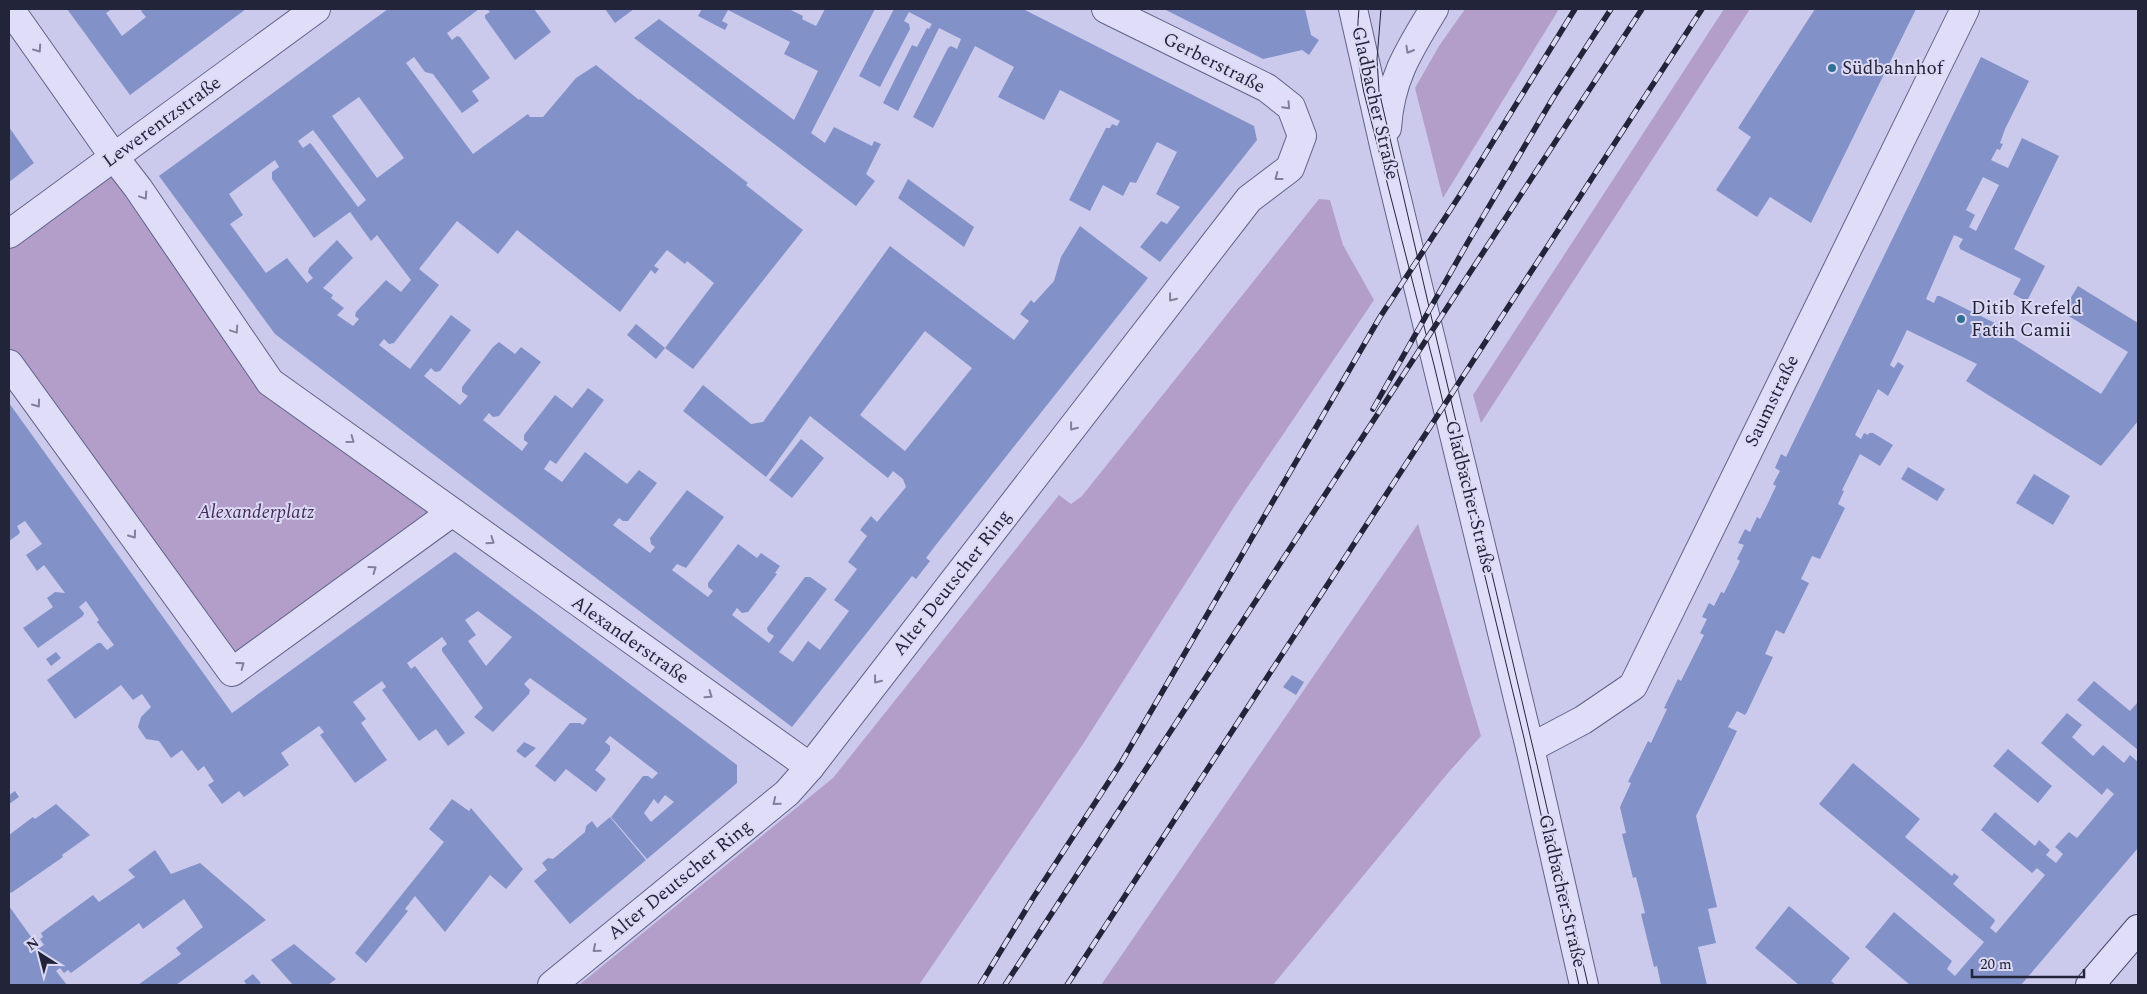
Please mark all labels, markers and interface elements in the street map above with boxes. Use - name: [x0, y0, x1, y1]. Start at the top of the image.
- street label: Gladbacher Straße: [1343, 23, 1407, 183]
- street label: Gerberstraße: [1158, 25, 1270, 101]
- one-way arrow: [32, 43, 41, 52]
- one-way arrow: [1405, 45, 1415, 54]
- place label: Südbahnhof: [1842, 54, 1945, 83]
- marker: Südbahnhof: [1826, 62, 1838, 74]
- street label: Lewerentzstraße: [96, 69, 228, 175]
- one-way arrow: [1281, 100, 1290, 109]
- one-way arrow: [1275, 171, 1284, 179]
- one-way arrow: [138, 190, 147, 200]
- one-way arrow: [1169, 293, 1178, 302]
- place label: Ditib Krefeld Fatih Camii: [1971, 294, 2082, 345]
- marker: Ditib Krefeld Fatih Camii: [1955, 313, 1967, 325]
- one-way arrow: [229, 325, 238, 334]
- street label: Saumstraße: [1737, 350, 1807, 452]
- one-way arrow: [32, 398, 40, 407]
- street label: Gladbacher Straße: [1437, 417, 1503, 577]
- one-way arrow: [1070, 421, 1078, 430]
- one-way arrow: [345, 434, 355, 443]
- park label: Alexanderplatz: [197, 498, 315, 527]
- street label: Alter Deutscher Ring: [886, 504, 1018, 662]
- one-way arrow: [127, 529, 136, 539]
- one-way arrow: [485, 535, 494, 544]
- one-way arrow: [367, 566, 377, 575]
- street label: Alexanderstraße: [565, 588, 695, 692]
- one-way arrow: [235, 662, 245, 671]
- one-way arrow: [874, 674, 883, 684]
- one-way arrow: [703, 689, 713, 698]
- one-way arrow: [773, 796, 782, 804]
- street label: Gladbacher Straße: [1530, 811, 1594, 971]
- street label: Alter Deutscher Ring: [601, 812, 759, 948]
- north arrow: [15, 929, 65, 979]
- text: N: [22, 932, 43, 956]
- one-way arrow: [593, 943, 602, 952]
- scale bar: [1972, 946, 2084, 978]
- text: 20 m: [1980, 953, 2012, 976]

